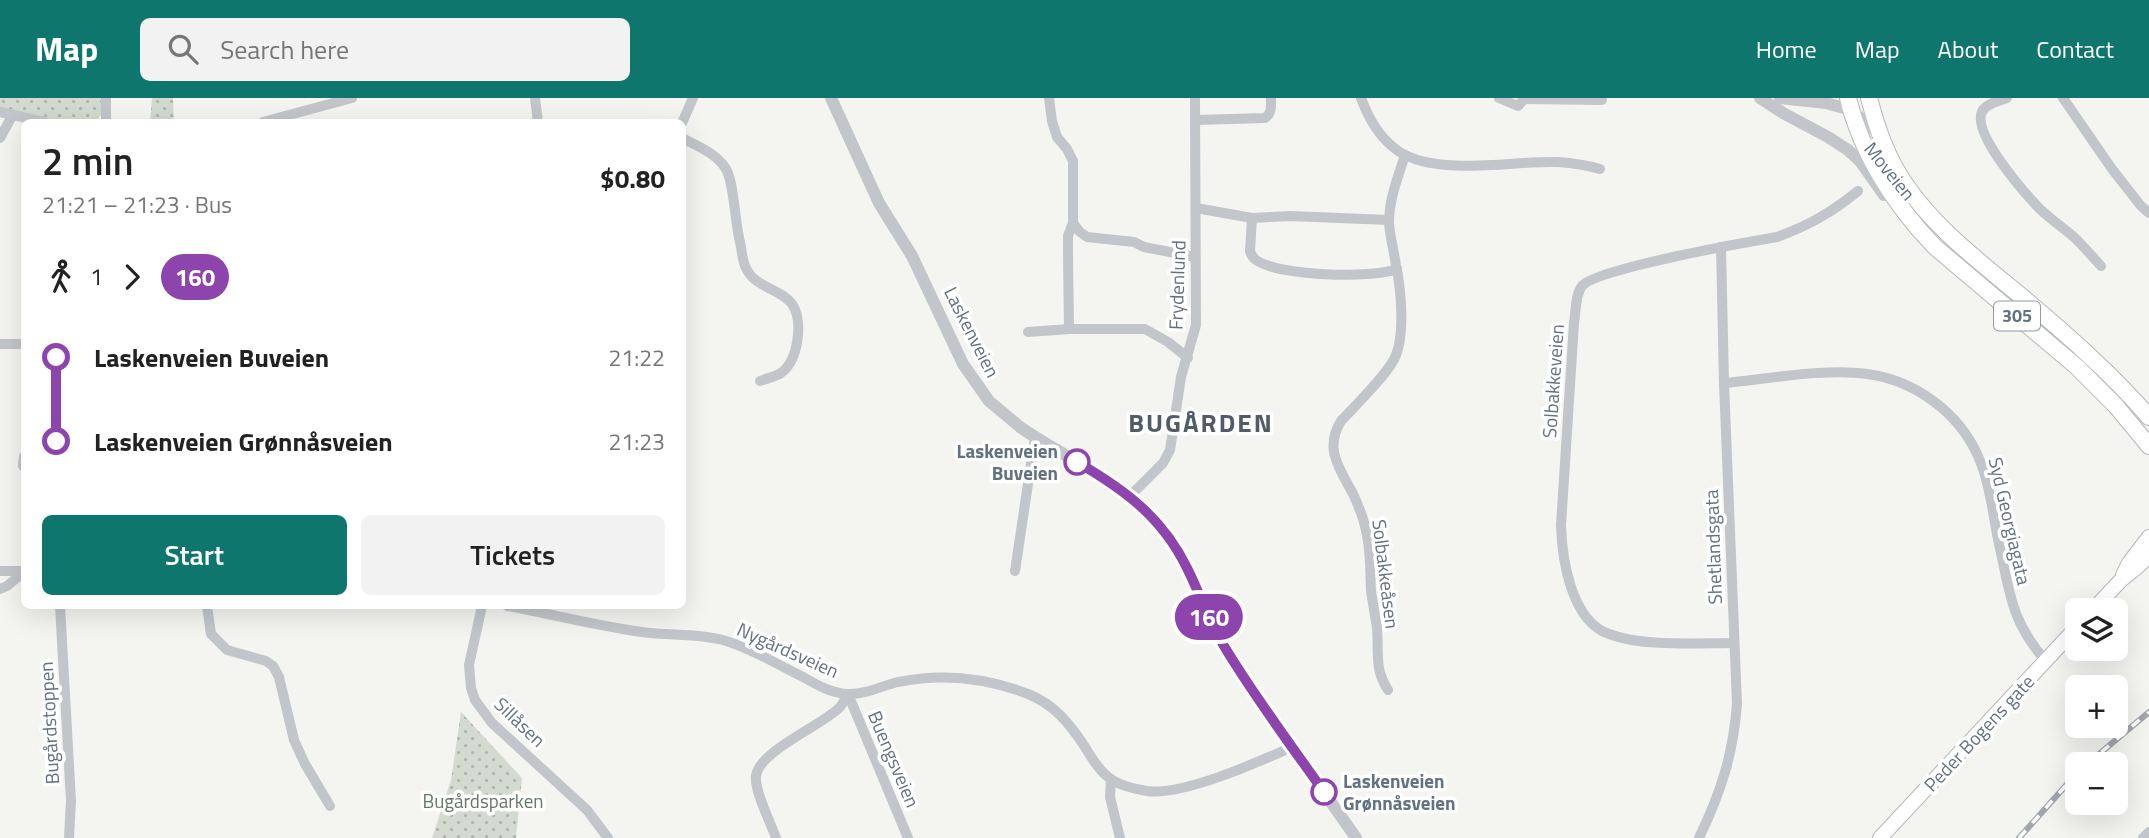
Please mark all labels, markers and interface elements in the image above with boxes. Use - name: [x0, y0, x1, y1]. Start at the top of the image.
- search box: [140, 18, 630, 81]
- text: Map: [35, 24, 98, 74]
- icon: search: [164, 30, 202, 68]
- text: Search here: [220, 30, 349, 69]
- text: Home: [1756, 31, 1817, 67]
- text: Map: [1855, 31, 1900, 67]
- text: About: [1938, 31, 1998, 67]
- text: Contact: [2036, 31, 2114, 67]
- text: 2 min: [42, 132, 133, 190]
- street label: Moveien: [1858, 135, 1923, 206]
- text: $0.80: [600, 159, 665, 198]
- text: 21:21 – 21:23 · Bus: [42, 187, 232, 222]
- street label: Frydenlund: [1160, 240, 1193, 330]
- icon: walk: [42, 258, 80, 296]
- icon: forward: [113, 258, 151, 296]
- text: 1: [90, 259, 103, 294]
- text: 160: [175, 259, 215, 295]
- street label: Laskenveien: [937, 281, 1008, 382]
- road number: 305: [1994, 302, 2040, 330]
- street label: Solbakkeveien: [1534, 323, 1571, 439]
- text: Laskenveien Buveien: [94, 338, 329, 377]
- text: 21:22: [608, 340, 665, 375]
- district label: BUGÅRDEN: [1128, 403, 1274, 442]
- text: Laskenveien Grønnåsveien: [94, 422, 393, 461]
- text: 21:23: [608, 424, 665, 459]
- place label: Laskenveien Buveien: [957, 436, 1058, 487]
- marker: Laskenveien Buveien: [1064, 449, 1090, 475]
- street label: Syd Georgiagata: [1982, 454, 2039, 588]
- street label: Shetlandsgata: [1696, 489, 1729, 605]
- button: Start: [42, 515, 347, 595]
- button: Tickets: [361, 515, 665, 595]
- street label: Solbakkeåsen: [1365, 518, 1408, 630]
- line badge: 160: [1169, 594, 1249, 640]
- map controls: [2065, 598, 2128, 815]
- button: layers: [2065, 598, 2128, 661]
- text: 160: [1189, 599, 1229, 635]
- street label: Nygårdsveien: [733, 614, 844, 685]
- street label: Bugårdstoppen: [31, 661, 66, 785]
- street label: Peder Bogens gate: [1917, 668, 2041, 798]
- button: +: [2065, 675, 2128, 738]
- street label: Sillåsen: [488, 690, 553, 753]
- street label: Buengsveien: [861, 706, 928, 812]
- button: −: [2065, 752, 2128, 815]
- place label: Laskenveien Grønnåsveien: [1343, 766, 1456, 817]
- marker: Laskenveien Grønnåsveien: [1311, 779, 1337, 805]
- park label: Bugårdsparken: [422, 786, 544, 815]

